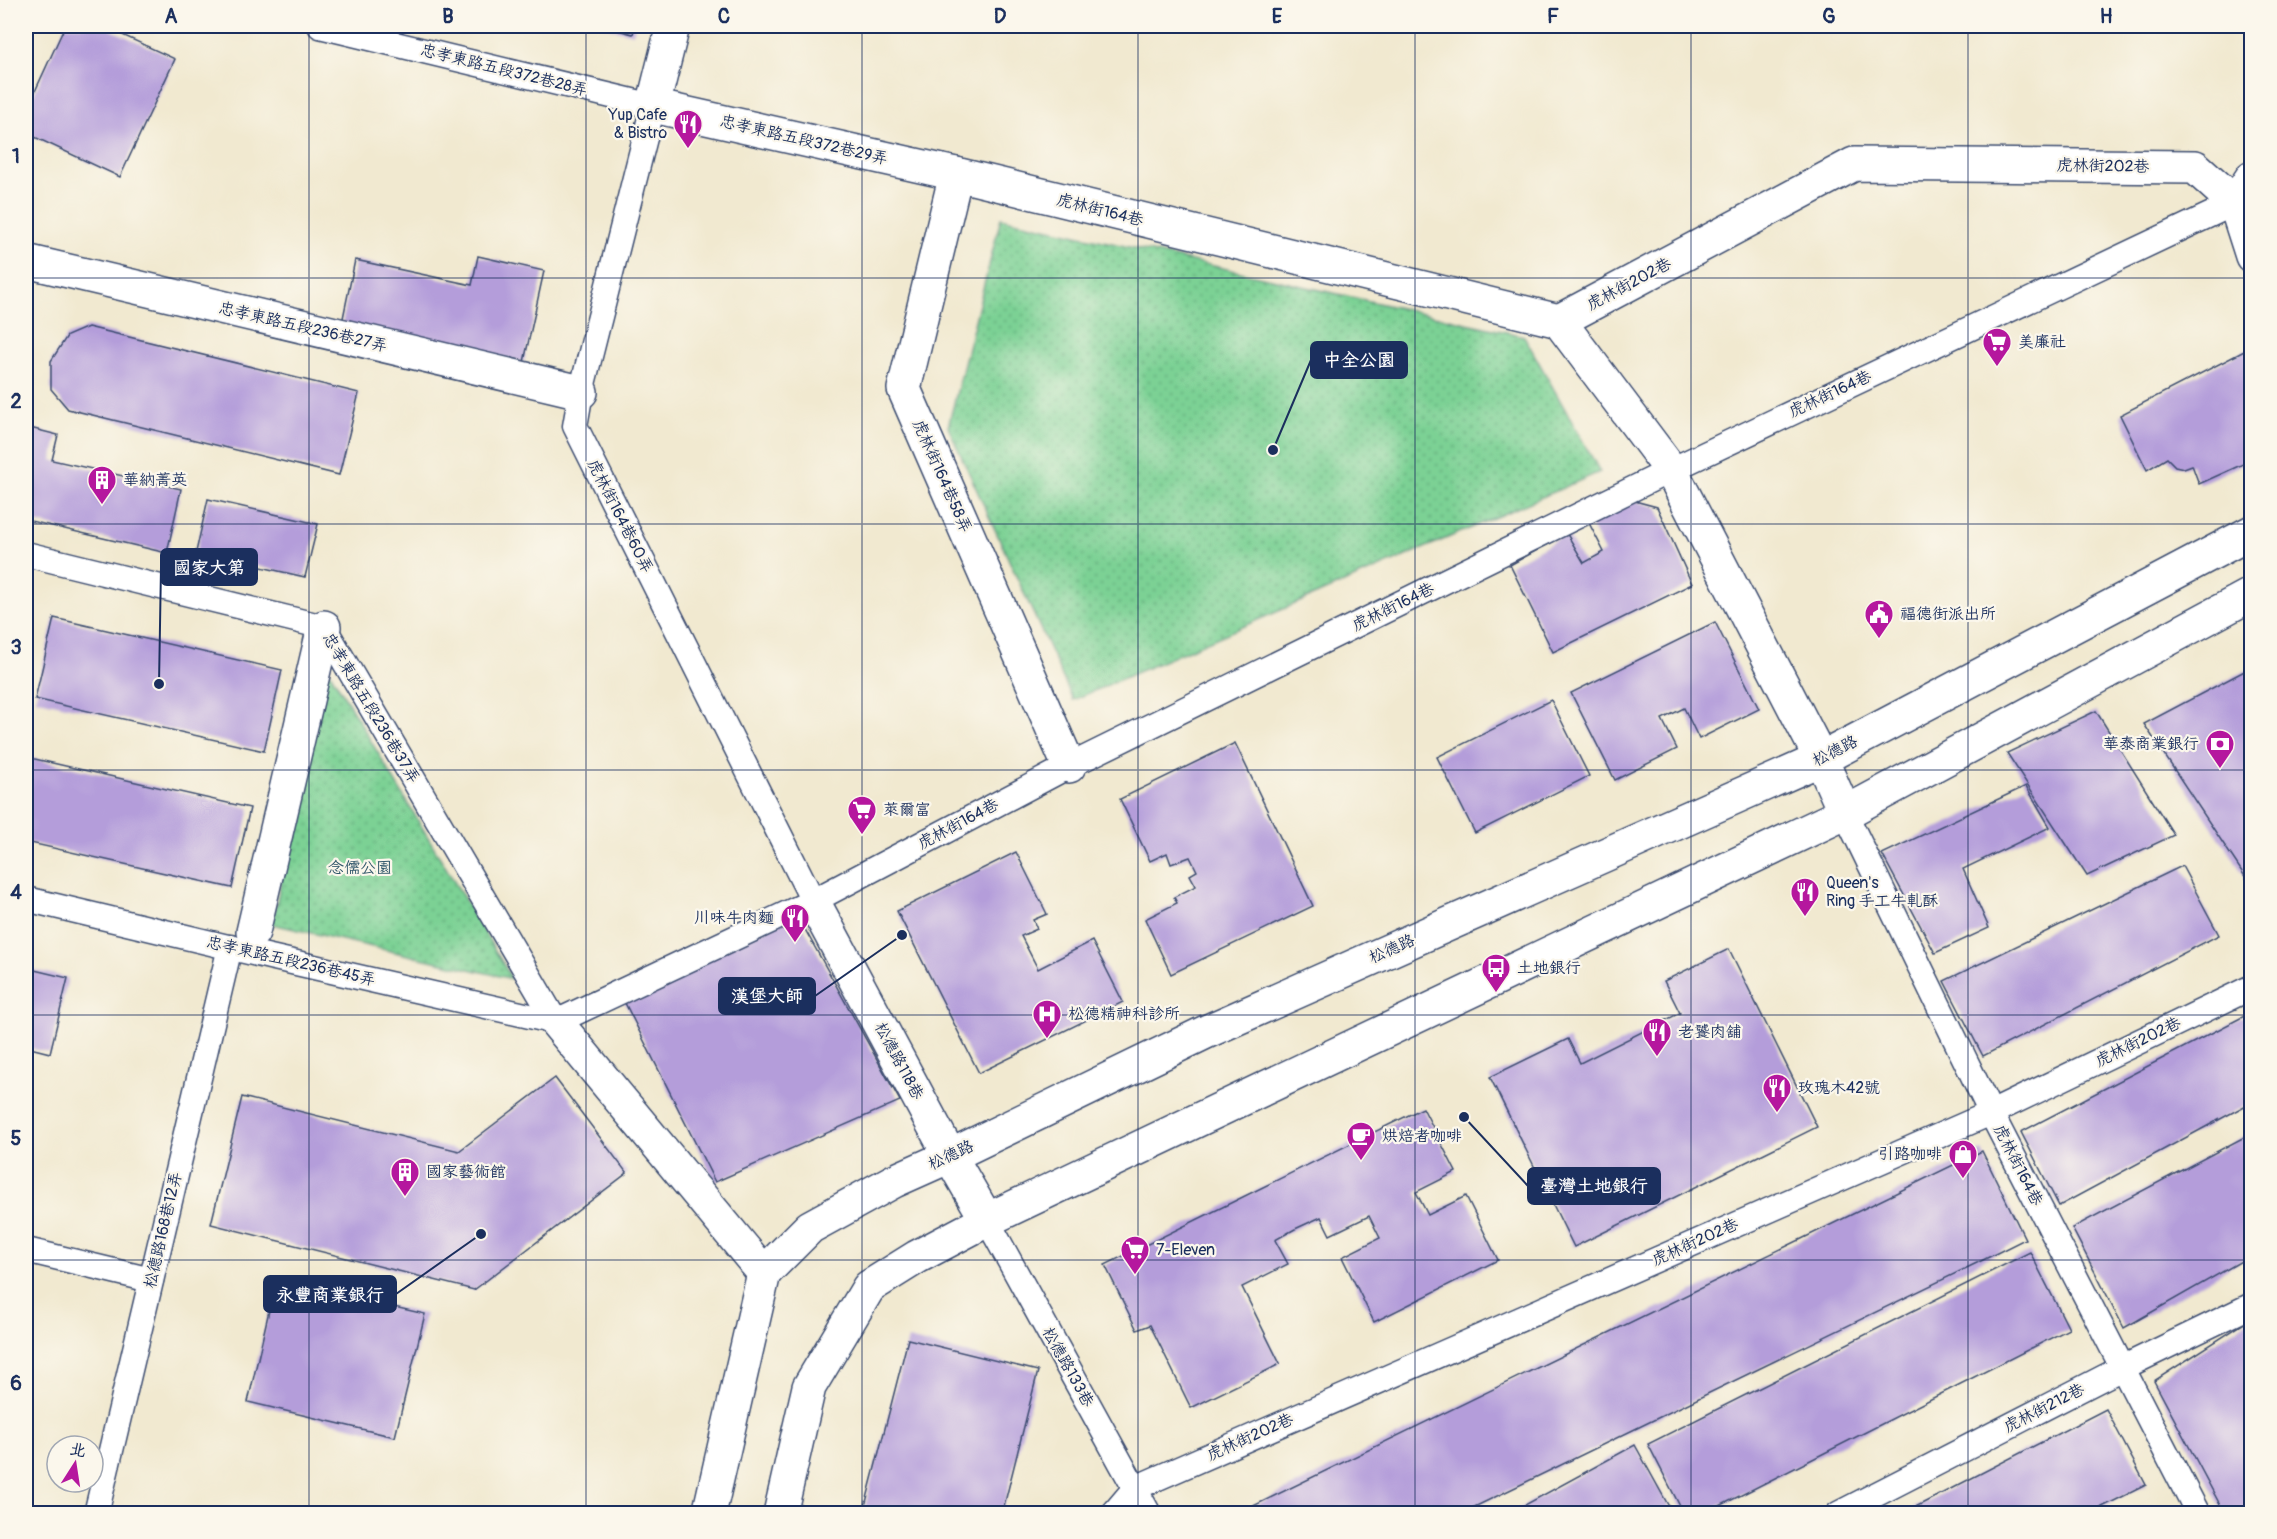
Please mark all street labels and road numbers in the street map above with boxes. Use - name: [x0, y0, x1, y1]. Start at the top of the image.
- street label: 忠孝東路五段372巷28弄: [418, 40, 590, 100]
- street label: 忠孝東路五段372巷29弄: [718, 111, 890, 169]
- street label: 虎林街202巷: [2056, 155, 2150, 177]
- street label: 虎林街164巷: [1054, 190, 1146, 230]
- street label: 虎林街202巷: [1583, 253, 1675, 315]
- street label: 忠孝東路五段236巷27弄: [217, 298, 389, 356]
- street label: 虎林街164巷: [1786, 366, 1874, 422]
- street label: 虎林街164巷58弄: [908, 416, 976, 536]
- street label: 虎林街164巷60弄: [583, 456, 657, 576]
- street label: 虎林街164巷: [1349, 579, 1437, 635]
- street label: 忠孝東路五段236巷37弄: [318, 629, 424, 787]
- street label: 松德路: [1809, 731, 1861, 771]
- street label: 虎林街164巷: [914, 794, 1002, 854]
- street label: 松德路: [1366, 930, 1418, 968]
- street label: 忠孝東路五段236巷45弄: [205, 932, 377, 990]
- street label: 虎林街202巷: [2092, 1013, 2184, 1071]
- street label: 松德路118巷: [870, 1019, 928, 1103]
- street label: 虎林街164巷: [1989, 1121, 2047, 1209]
- street label: 松德路: [925, 1136, 977, 1174]
- street label: 松德路168巷12弄: [140, 1170, 186, 1290]
- street label: 虎林街202巷: [1649, 1214, 1741, 1270]
- street label: 松德路133巷: [1038, 1324, 1098, 1410]
- street label: 虎林街212巷: [2000, 1379, 2088, 1437]
- street label: 虎林街202巷: [1204, 1409, 1296, 1465]

